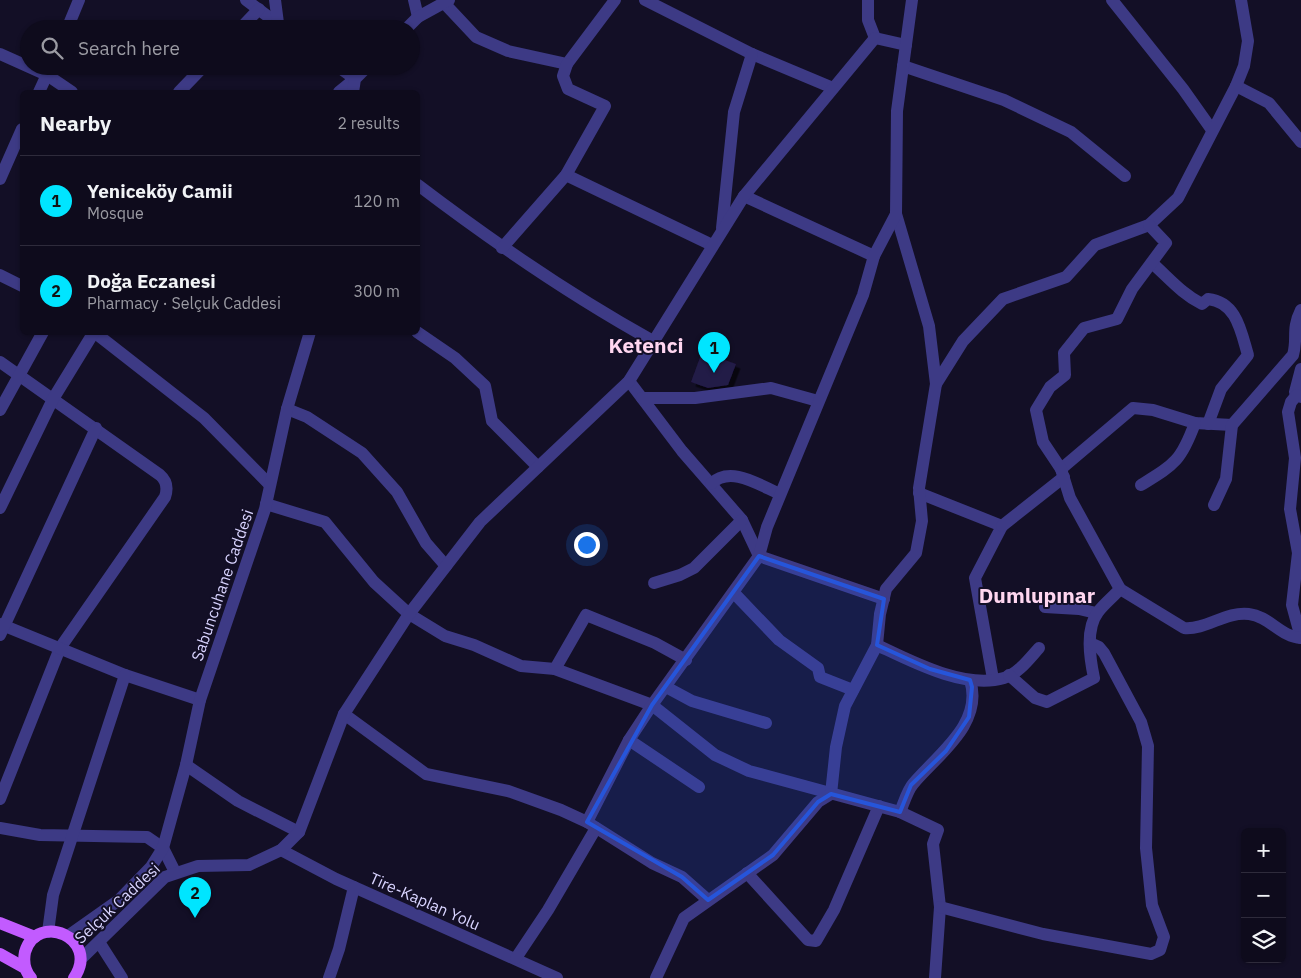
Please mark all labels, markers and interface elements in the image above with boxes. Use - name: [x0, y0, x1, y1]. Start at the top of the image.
- search box: [20, 20, 420, 75]
- icon: search: [38, 34, 66, 62]
- text: Search here: [78, 36, 180, 60]
- text: Nearby: [40, 109, 111, 137]
- text: 2 results: [337, 113, 400, 133]
- text: Yeniceköy Camii: [87, 179, 233, 203]
- text: 1: [51, 191, 61, 211]
- text: 120 m: [353, 191, 400, 211]
- text: Mosque: [87, 203, 144, 223]
- text: Doğa Eczanesi: [87, 269, 216, 293]
- text: 2: [51, 281, 61, 301]
- text: 300 m: [353, 281, 400, 301]
- text: Pharmacy · Selçuk Caddesi: [87, 293, 281, 313]
- district label: Ketenci: [608, 331, 684, 359]
- pin: 1: [698, 332, 730, 373]
- street label: Sabuncuhane Caddesi: [187, 506, 257, 664]
- your location: [574, 532, 600, 558]
- district label: Dumlupınar: [979, 581, 1096, 609]
- map controls: [1241, 828, 1286, 963]
- button: +: [1241, 828, 1286, 873]
- street label: Selçuk Caddesi: [70, 858, 164, 948]
- street label: Tire-Kaplan Yolu: [367, 868, 483, 934]
- button: −: [1241, 873, 1286, 918]
- pin: 2: [179, 877, 211, 918]
- button: layers: [1241, 918, 1286, 963]

